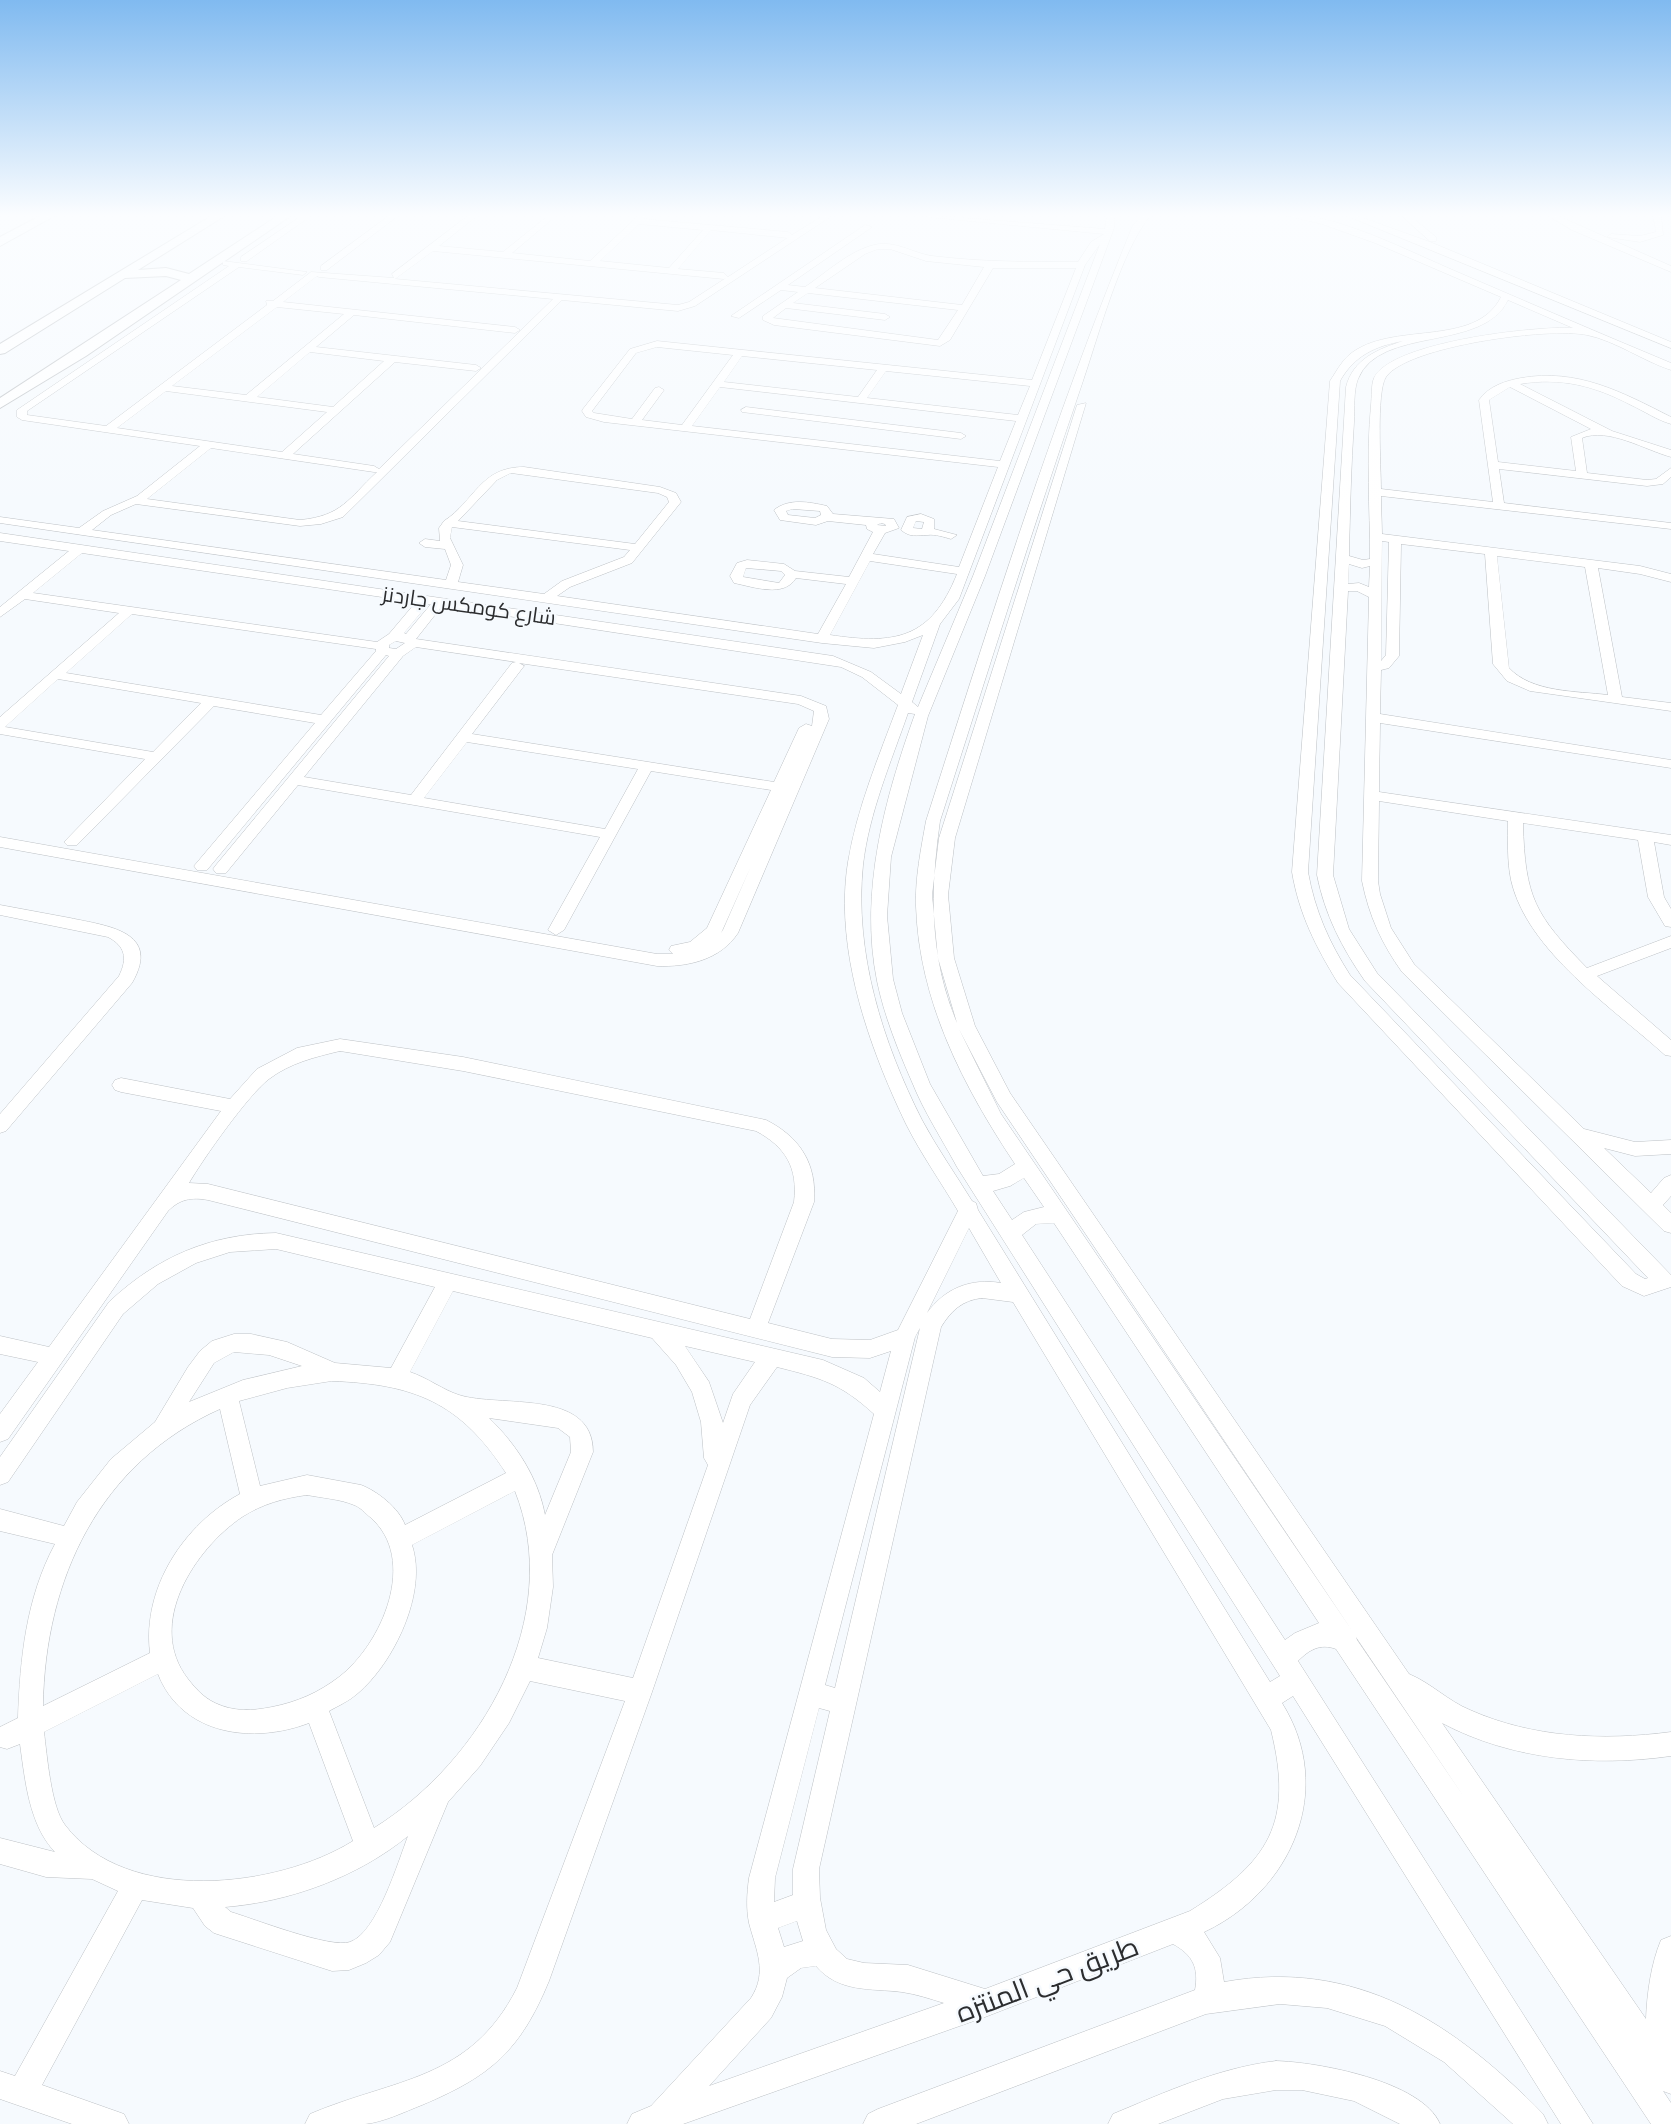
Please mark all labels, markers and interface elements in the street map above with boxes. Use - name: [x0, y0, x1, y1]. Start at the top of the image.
- street label: شارع كومكس جاردنز: [379, 579, 558, 632]
- street label: طريق حي المنتزه: [950, 1927, 1145, 2034]

